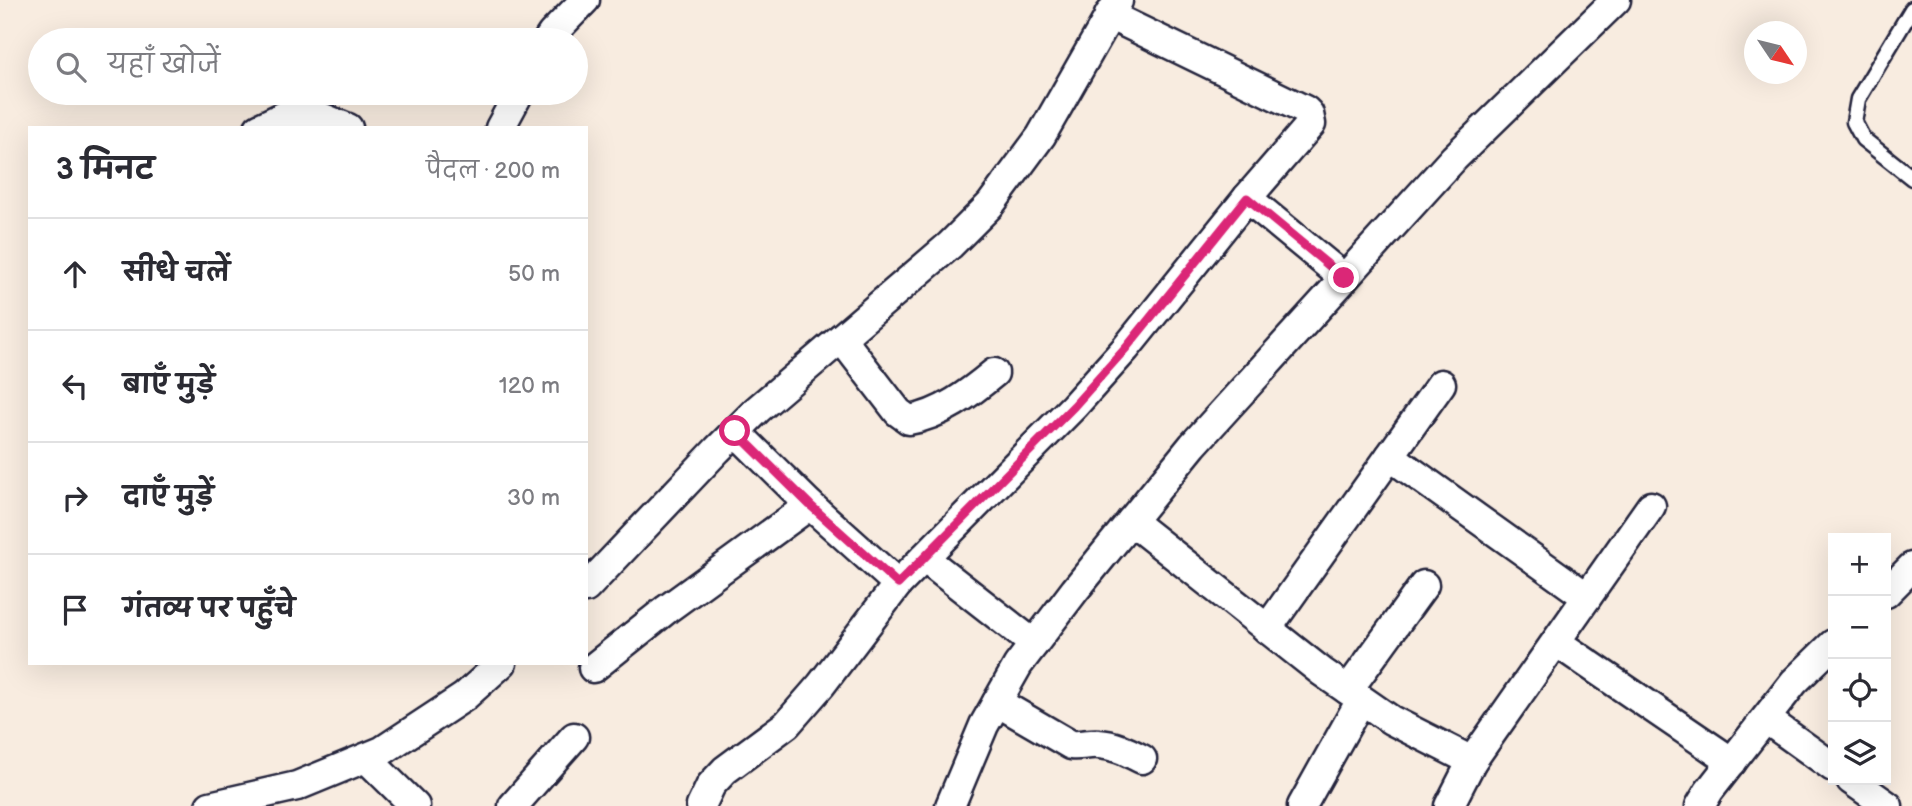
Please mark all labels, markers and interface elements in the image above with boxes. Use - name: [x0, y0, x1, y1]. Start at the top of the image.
- north arrow: [1744, 21, 1807, 84]
- search box: [28, 28, 588, 105]
- icon: search: [52, 48, 90, 86]
- text: यहाँ खोजें: [108, 50, 220, 81]
- text: 3 मिनट: [56, 152, 154, 188]
- text: पैदल · 200 m: [426, 157, 560, 185]
- icon: ahead: [56, 255, 94, 293]
- text: सीधे चलें: [123, 258, 230, 289]
- text: 50 m: [508, 260, 560, 288]
- route end: [1328, 262, 1359, 293]
- icon: left: [56, 367, 94, 405]
- text: बाएँ मुड़ें: [123, 370, 215, 401]
- text: 120 m: [499, 372, 560, 400]
- route start: [719, 415, 750, 446]
- icon: right: [56, 479, 94, 517]
- text: दाएँ मुड़ें: [123, 482, 214, 513]
- text: 30 m: [507, 484, 560, 512]
- map controls: [1828, 533, 1891, 785]
- button: +: [1828, 533, 1891, 596]
- icon: arrive: [56, 591, 94, 629]
- text: गंतव्य पर पहुँचे: [123, 594, 295, 625]
- button: −: [1828, 596, 1891, 659]
- button: locate: [1828, 659, 1891, 722]
- button: layers: [1828, 722, 1891, 785]

